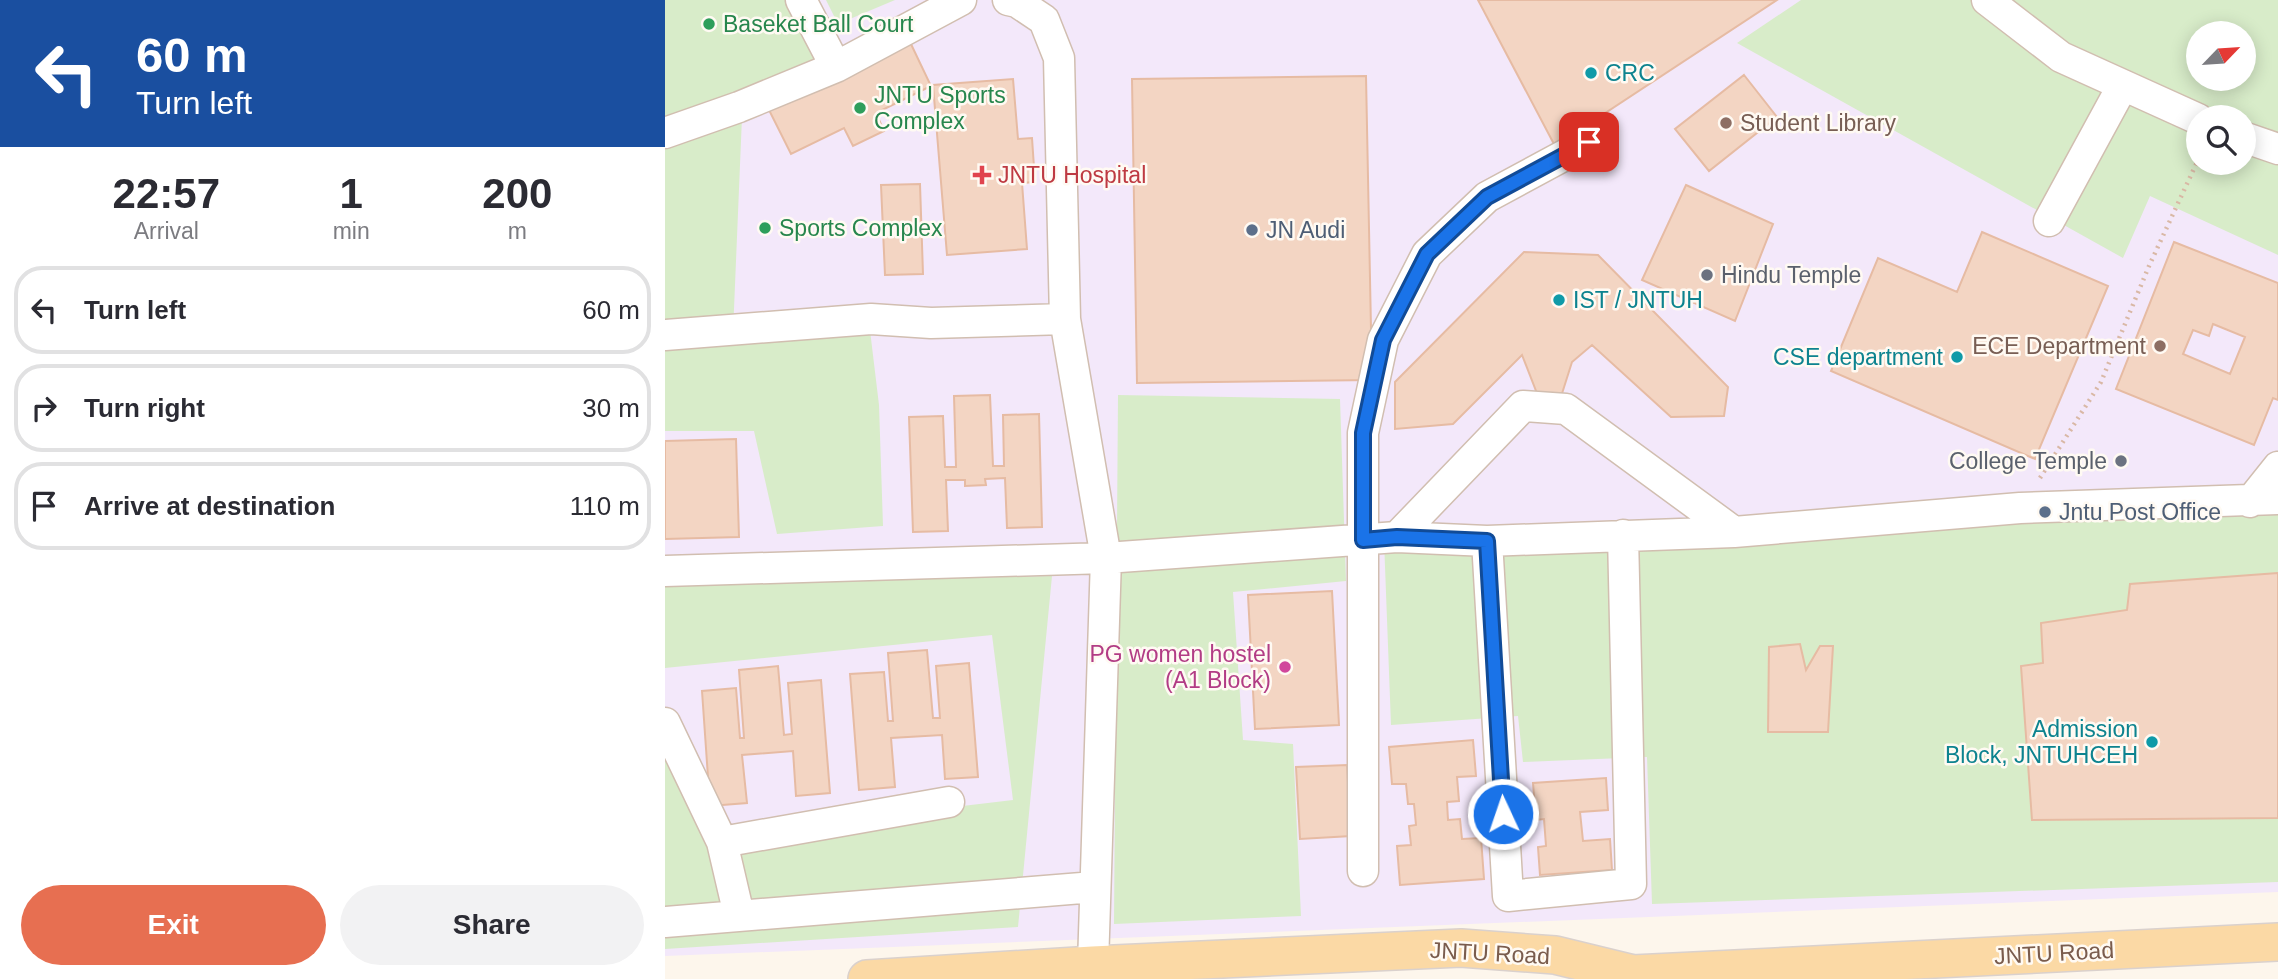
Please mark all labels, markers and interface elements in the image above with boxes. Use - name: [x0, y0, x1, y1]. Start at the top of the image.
- place label: Baseket Ball Court: [723, 11, 914, 37]
- marker: Baseket Ball Court: [701, 16, 717, 32]
- north arrow: [2186, 21, 2256, 91]
- map controls: [2186, 21, 2256, 175]
- icon: left: [21, 28, 112, 119]
- text: 60 m: [136, 28, 248, 82]
- place label: CRC: [1605, 60, 1655, 86]
- marker: CRC: [1583, 65, 1599, 81]
- place label: JNTU Sports Complex: [874, 82, 1006, 134]
- text: Turn left: [136, 85, 252, 121]
- marker: JNTU Sports Complex: [852, 100, 868, 116]
- button: search: [2186, 105, 2256, 175]
- place label: Student Library: [1740, 110, 1896, 136]
- pin: [1559, 112, 1619, 172]
- marker: Student Library: [1718, 115, 1734, 131]
- icon: arrive: [1570, 123, 1608, 161]
- place label: JNTU Hospital: [998, 162, 1146, 188]
- marker: JNTU Hospital: [972, 165, 992, 185]
- text: 22:57: [113, 170, 220, 217]
- text: 1: [339, 170, 363, 217]
- text: 200: [482, 170, 552, 217]
- place label: Sports Complex: [779, 215, 943, 241]
- place label: JN Audi: [1266, 217, 1345, 243]
- text: Arrival: [134, 218, 199, 244]
- text: min: [333, 218, 370, 244]
- text: m: [508, 218, 527, 244]
- marker: Sports Complex: [757, 220, 773, 236]
- marker: JN Audi: [1244, 222, 1260, 238]
- place label: Hindu Temple: [1721, 262, 1861, 288]
- marker: Hindu Temple: [1699, 267, 1715, 283]
- place label: IST / JNTUH: [1573, 287, 1703, 313]
- icon: left: [25, 291, 63, 329]
- marker: IST / JNTUH: [1551, 292, 1567, 308]
- text: Turn left: [84, 295, 186, 325]
- text: 60 m: [582, 295, 640, 325]
- place label: ECE Department: [1972, 333, 2147, 359]
- marker: ECE Department: [2152, 338, 2168, 354]
- place label: CSE department: [1773, 344, 1944, 370]
- marker: CSE department: [1949, 349, 1965, 365]
- icon: right: [25, 389, 63, 427]
- text: Turn right: [84, 393, 205, 423]
- text: 30 m: [582, 393, 640, 423]
- place label: College Temple: [1949, 448, 2107, 474]
- marker: College Temple: [2113, 453, 2129, 469]
- icon: arrive: [25, 487, 63, 525]
- text: Arrive at destination: [84, 491, 335, 521]
- text: 110 m: [570, 491, 640, 521]
- place label: Jntu Post Office: [2059, 499, 2221, 525]
- marker: Jntu Post Office: [2037, 504, 2053, 520]
- place label: PG women hostel (A1 Block): [1089, 641, 1271, 693]
- marker: PG women hostel (A1 Block): [1277, 659, 1293, 675]
- place label: Admission Block, JNTUHCEH: [1945, 716, 2138, 768]
- marker: Admission Block, JNTUHCEH: [2144, 734, 2160, 750]
- position arrow: [1466, 777, 1540, 851]
- button: Exit: [21, 885, 326, 965]
- button: Share: [340, 885, 644, 965]
- street label: JNTU Road: [1429, 937, 1551, 969]
- street label: JNTU Road: [1993, 937, 2115, 969]

